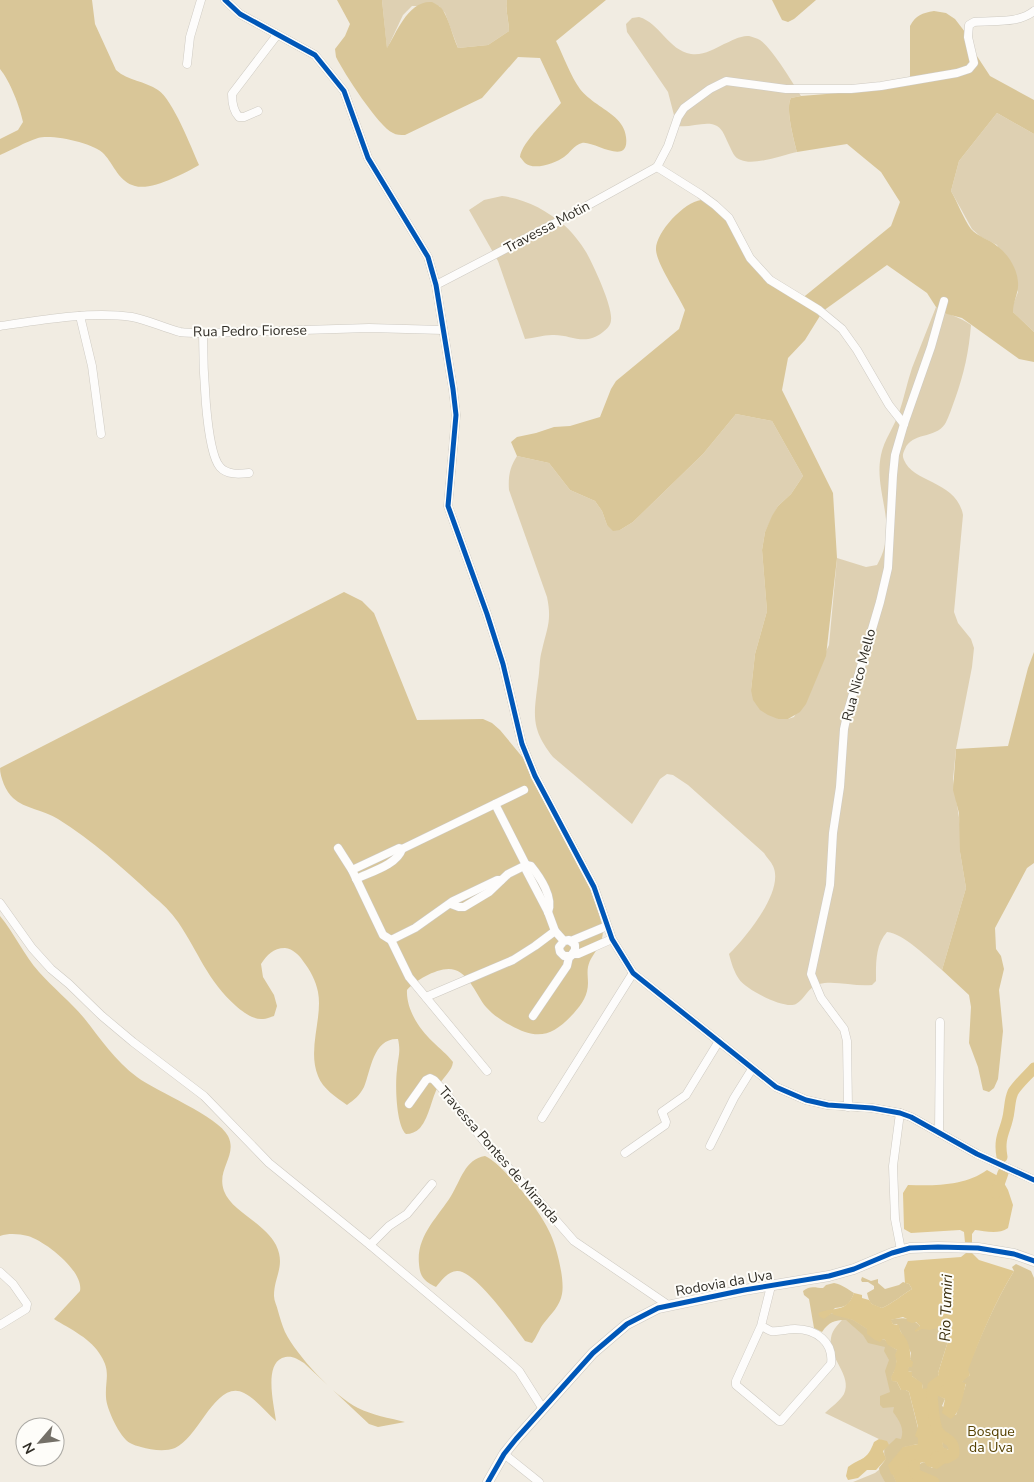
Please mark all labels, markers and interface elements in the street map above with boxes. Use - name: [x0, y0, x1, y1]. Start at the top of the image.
- street label: Travessa Motin: [501, 196, 593, 258]
- street label: Rua Pedro Fiorese: [193, 321, 307, 341]
- street label: Rua Nico Mello: [838, 626, 881, 723]
- street label: Travessa Pontes de Miranda: [434, 1082, 564, 1228]
- street label: Rodovia da Uva: [674, 1265, 774, 1301]
- water label: Rio Tumiri: [935, 1274, 957, 1342]
- north arrow: [15, 1417, 65, 1467]
- park label: Bosque da Uva: [967, 1422, 1015, 1457]
- text: N: [18, 1439, 40, 1457]

